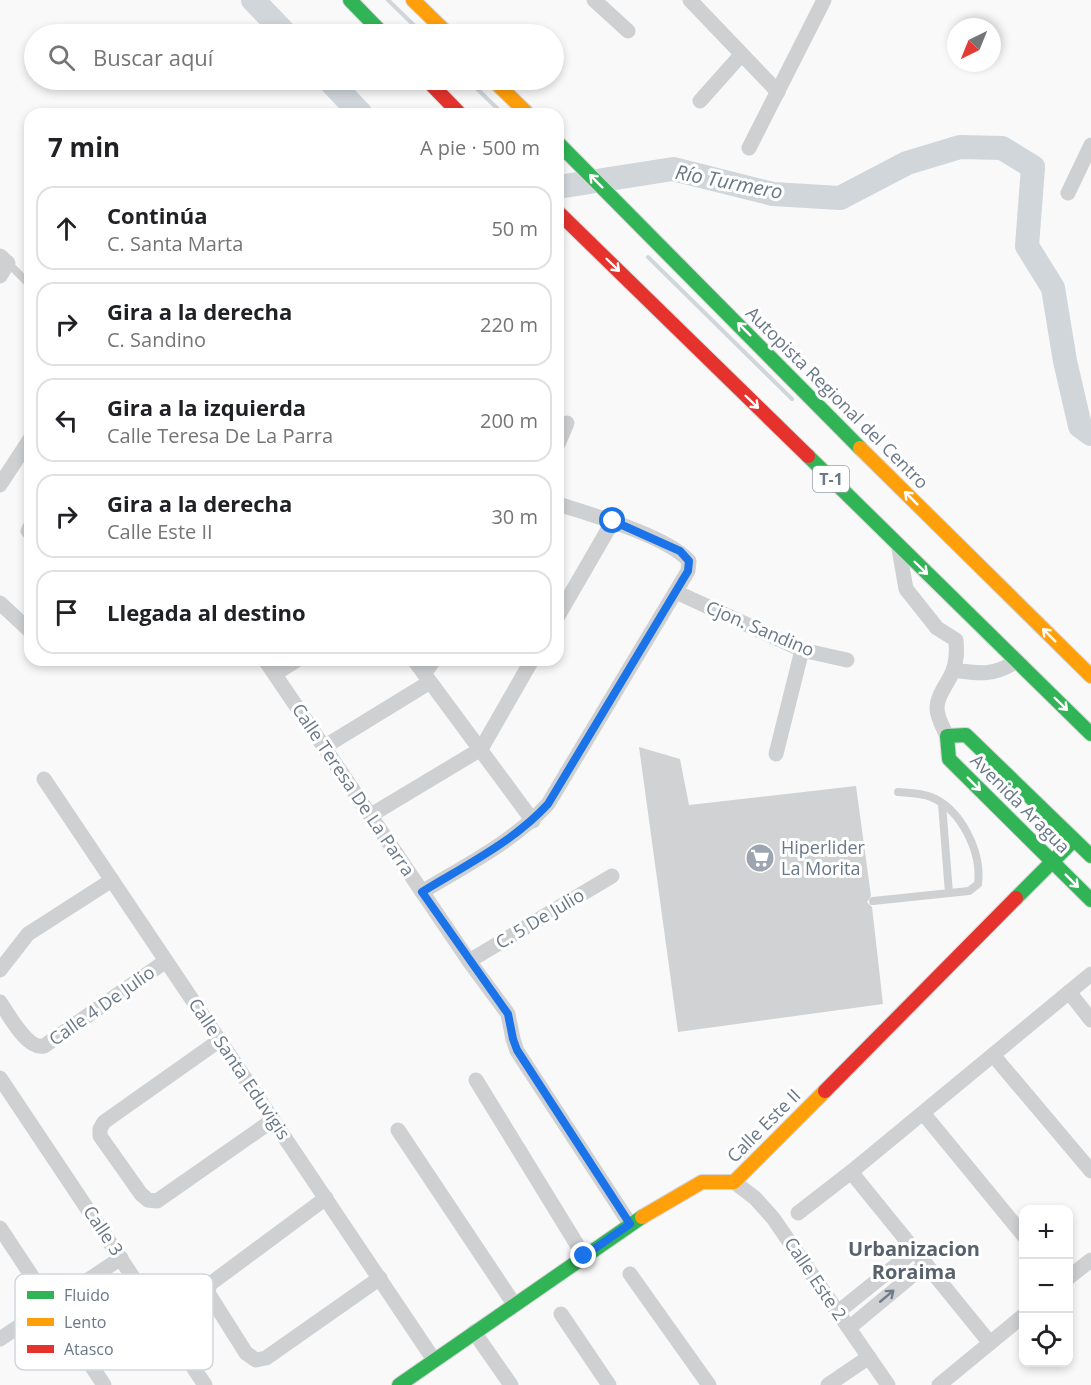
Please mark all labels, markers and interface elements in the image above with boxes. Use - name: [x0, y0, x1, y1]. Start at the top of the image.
- north arrow: [947, 18, 1001, 72]
- search box: [24, 24, 564, 90]
- icon: search: [45, 41, 78, 74]
- text: Buscar aquí: [93, 42, 213, 72]
- text: 7 min: [48, 129, 120, 165]
- text: A pie · 500 m: [420, 134, 540, 161]
- water label: Río Turmero: [673, 158, 785, 205]
- one-way arrow: [588, 174, 603, 188]
- text: Continúa: [107, 200, 208, 230]
- icon: ahead: [50, 212, 83, 245]
- text: 50 m: [491, 215, 538, 242]
- text: C. Santa Marta: [107, 230, 243, 257]
- one-way arrow: [605, 258, 620, 272]
- text: Gira a la derecha: [107, 296, 292, 326]
- street label: Autopista Regional del Centro: [741, 301, 934, 494]
- icon: right: [50, 308, 83, 341]
- text: 220 m: [480, 311, 538, 338]
- one-way arrow: [737, 322, 751, 337]
- text: C. Sandino: [107, 326, 206, 353]
- text: Gira a la izquierda: [107, 392, 306, 422]
- one-way arrow: [745, 394, 760, 409]
- icon: left: [50, 404, 83, 437]
- text: 200 m: [480, 407, 538, 434]
- text: Calle Teresa De La Parra: [107, 422, 333, 449]
- road number: T-1: [813, 466, 849, 492]
- text: Gira a la derecha: [107, 488, 292, 518]
- one-way arrow: [903, 491, 918, 505]
- icon: right: [50, 500, 83, 533]
- text: 30 m: [491, 503, 538, 530]
- route start: [599, 507, 625, 533]
- text: Calle Este II: [107, 518, 213, 545]
- one-way arrow: [914, 560, 929, 575]
- street label: Cjon. Sandino: [703, 594, 818, 662]
- icon: arrive: [50, 596, 83, 629]
- text: Llegada al destino: [107, 597, 306, 627]
- one-way arrow: [1042, 628, 1057, 642]
- one-way arrow: [1053, 697, 1068, 711]
- street label: Calle Teresa De La Parra: [287, 698, 421, 880]
- street label: Avenida Aragua: [966, 748, 1076, 858]
- one-way arrow: [966, 776, 981, 791]
- place label: Hiperlider La Morita: [781, 835, 866, 880]
- supermarket icon: Hiperlider La Morita: [744, 842, 776, 874]
- one-way arrow: [1065, 874, 1080, 888]
- street label: C. 5 De Julio: [491, 882, 588, 954]
- street label: Calle 4 De Julio: [44, 960, 159, 1051]
- street label: Calle Santa Eduvigis: [184, 993, 296, 1144]
- street label: Calle Este II: [721, 1083, 805, 1167]
- street label: Calle 3: [78, 1201, 129, 1260]
- map controls: [1019, 1205, 1073, 1367]
- button: +: [1019, 1205, 1073, 1259]
- street label: Calle Este 2: [779, 1232, 852, 1325]
- district label: Urbanizacion Roraima: [848, 1235, 980, 1285]
- route end: [570, 1242, 596, 1268]
- button: −: [1019, 1259, 1073, 1313]
- legend: [15, 1274, 213, 1370]
- text: Fluido: [64, 1284, 110, 1306]
- one-way arrow: [879, 1289, 894, 1303]
- text: Lento: [64, 1311, 106, 1333]
- button: locate: [1019, 1313, 1073, 1367]
- text: Atasco: [64, 1338, 114, 1360]

